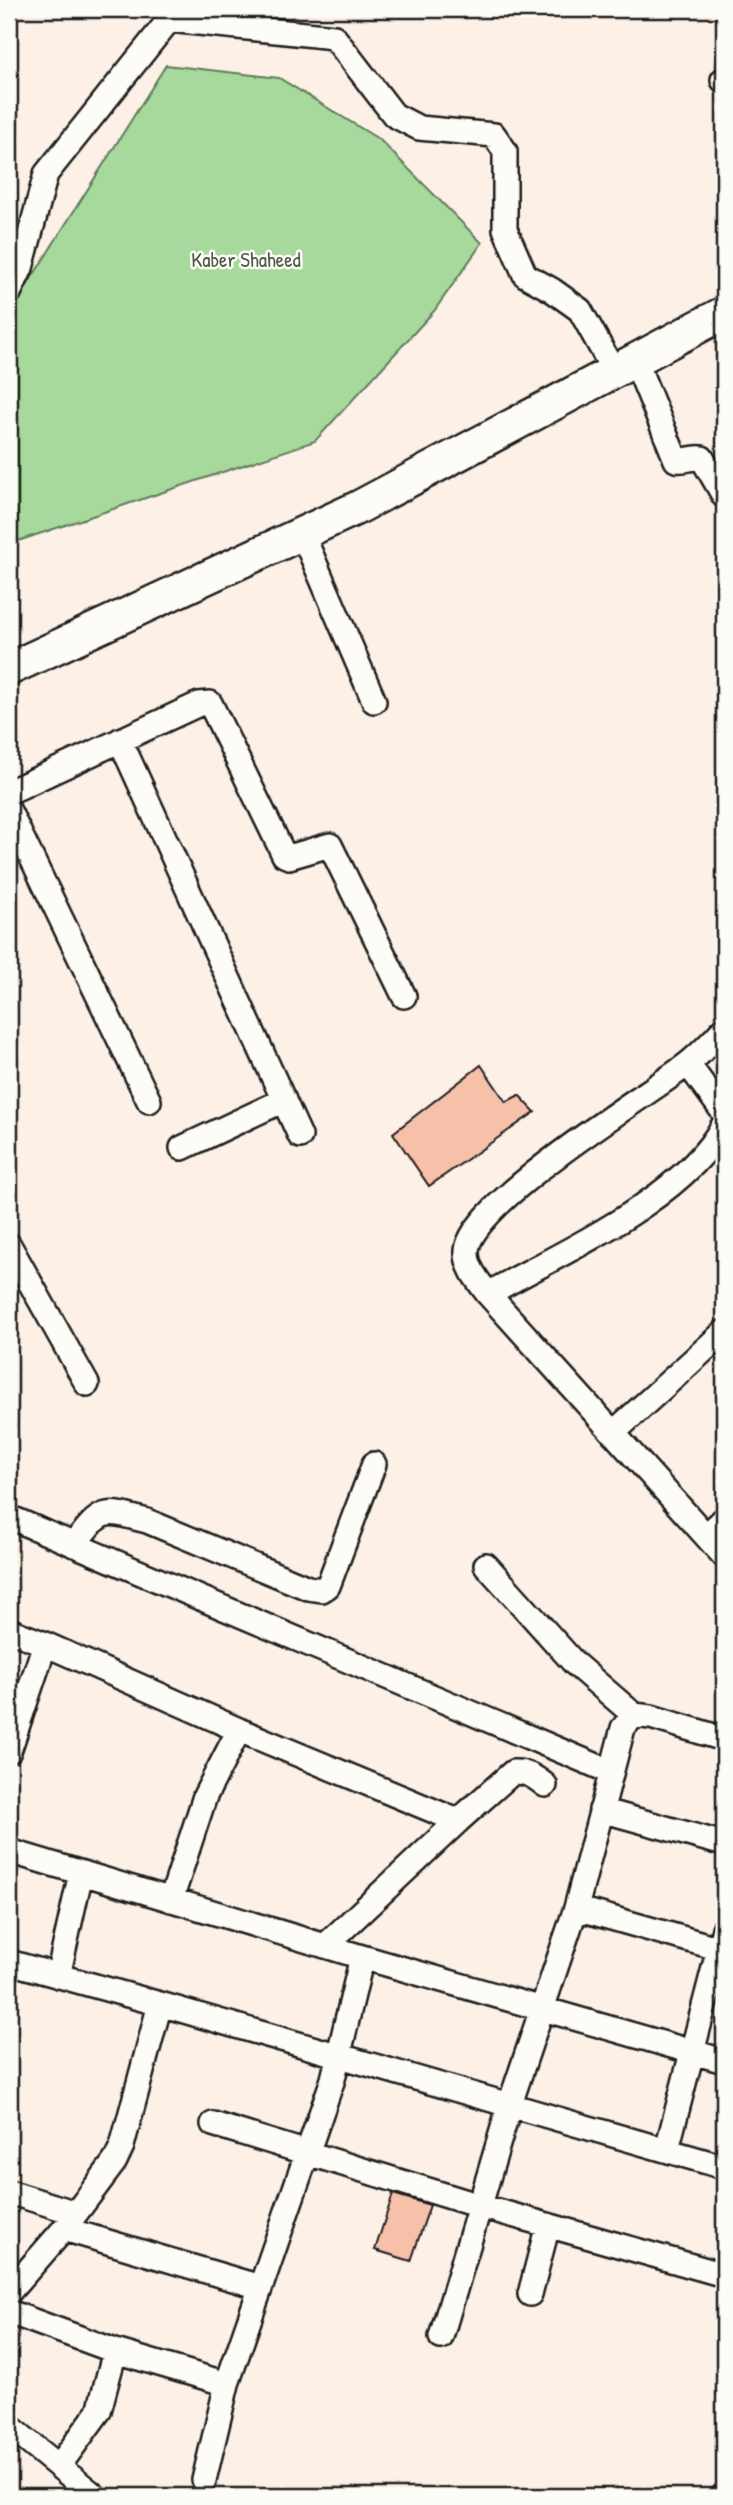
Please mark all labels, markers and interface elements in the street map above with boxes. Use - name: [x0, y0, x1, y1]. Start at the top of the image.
- park label: Kaber Shaheed: [191, 245, 301, 274]

